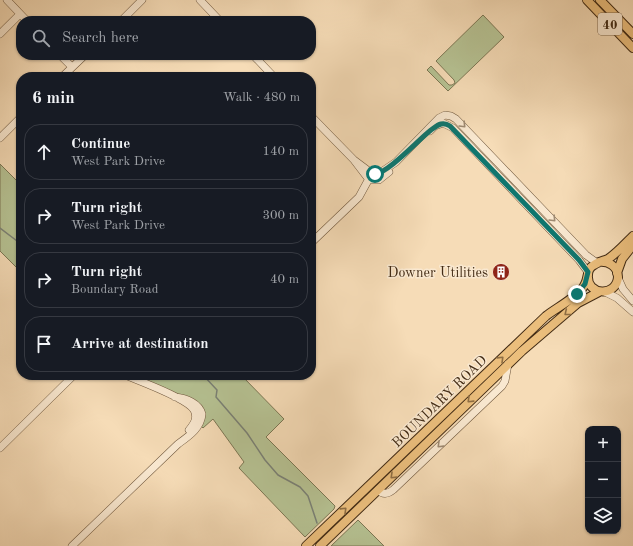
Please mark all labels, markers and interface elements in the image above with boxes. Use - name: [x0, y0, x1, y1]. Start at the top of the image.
- road number: 40: [598, 13, 622, 35]
- search box: [16, 16, 316, 60]
- icon: search: [30, 27, 52, 49]
- text: Search here: [62, 31, 139, 46]
- text: 6 min: [32, 90, 75, 107]
- text: Walk · 480 m: [223, 91, 300, 104]
- one-way arrow: [458, 121, 465, 128]
- text: Continue: [71, 137, 130, 152]
- icon: ahead: [33, 141, 55, 163]
- text: 140 m: [262, 145, 299, 158]
- text: West Park Drive: [71, 155, 165, 168]
- route start: [366, 165, 384, 183]
- text: Turn right: [71, 201, 142, 216]
- icon: right: [33, 205, 55, 227]
- text: 300 m: [262, 209, 299, 222]
- one-way arrow: [548, 214, 556, 222]
- text: West Park Drive: [71, 219, 165, 232]
- building icon: Downer Utilities: [491, 262, 511, 282]
- text: Turn right: [71, 265, 142, 280]
- place label: Downer Utilities: [387, 266, 488, 280]
- icon: right: [33, 269, 55, 291]
- text: 40 m: [270, 273, 299, 286]
- text: Boundary Road: [71, 283, 158, 296]
- route end: [568, 285, 586, 303]
- one-way arrow: [564, 308, 571, 315]
- icon: arrive: [33, 333, 55, 355]
- text: Arrive at destination: [71, 337, 209, 352]
- street label: BOUNDARY ROAD: [390, 353, 490, 450]
- one-way arrow: [496, 356, 504, 364]
- one-way arrow: [467, 395, 475, 403]
- map controls: [585, 426, 621, 534]
- button: +: [585, 426, 621, 462]
- one-way arrow: [437, 440, 445, 448]
- button: −: [585, 462, 621, 498]
- one-way arrow: [390, 471, 398, 479]
- button: layers: [585, 498, 621, 534]
- one-way arrow: [339, 508, 346, 515]

